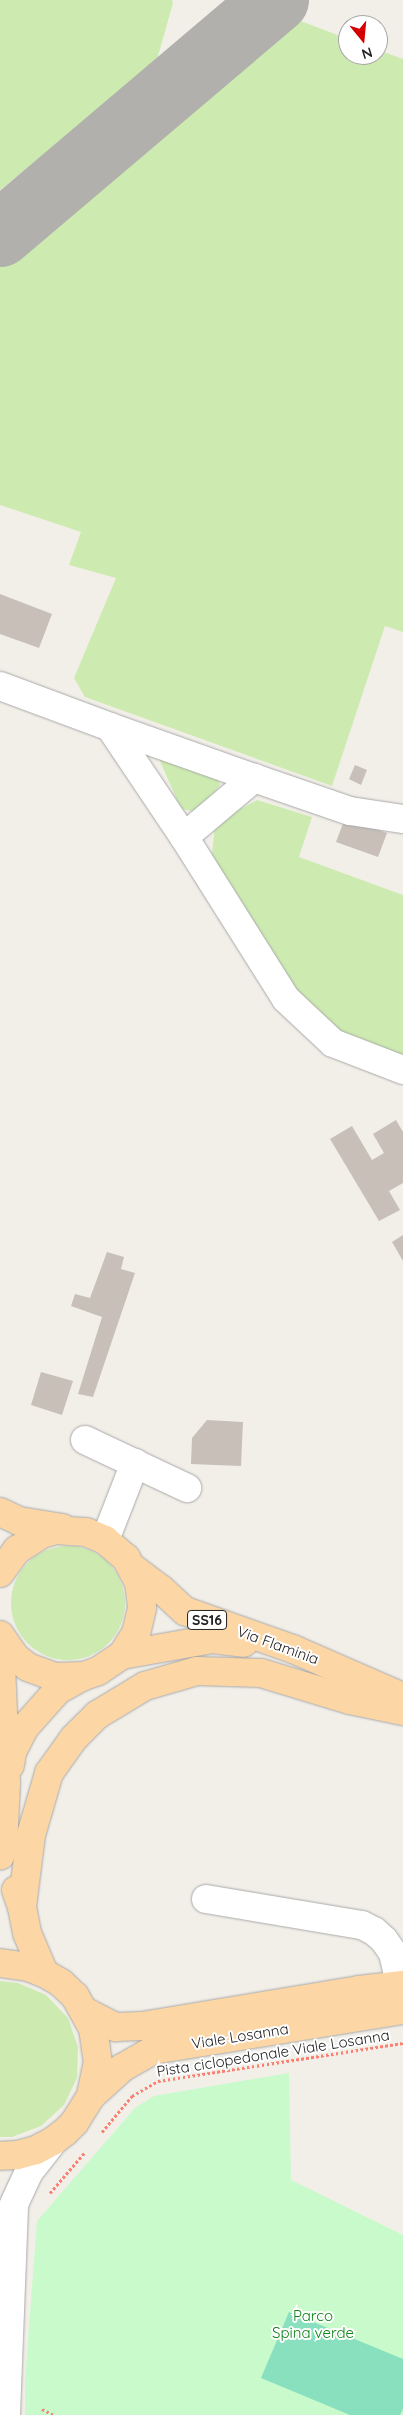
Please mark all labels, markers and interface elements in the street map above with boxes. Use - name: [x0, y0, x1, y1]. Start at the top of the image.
- north arrow: [338, 15, 388, 65]
- text: N: [360, 43, 375, 63]
- road number: SS16: [187, 1608, 227, 1632]
- street label: Via Flaminia: [235, 1622, 321, 1668]
- street label: Viale Losanna: [190, 2019, 290, 2053]
- street label: Pista ciclopedonale Viale Losanna: [155, 2026, 391, 2080]
- park label: Parco Spina verde: [272, 2306, 354, 2341]

